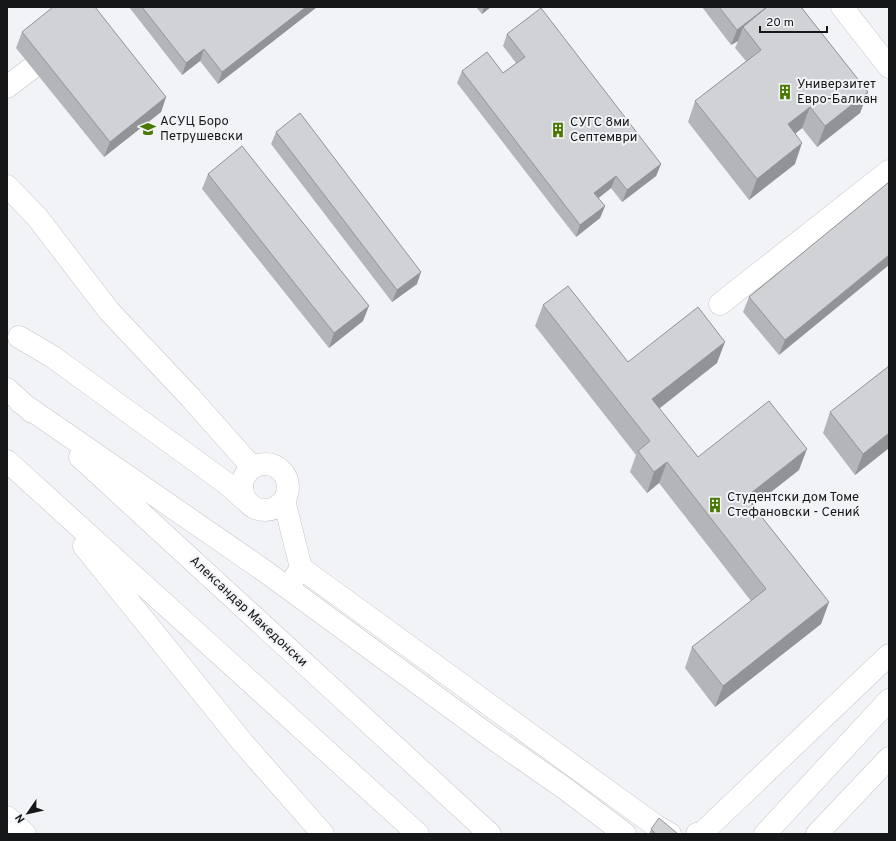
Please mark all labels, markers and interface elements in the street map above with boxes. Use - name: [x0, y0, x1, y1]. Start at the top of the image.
- scale bar: [760, 8, 827, 34]
- text: 20 m: [766, 15, 794, 31]
- place label: Универзитет Евро-Балкан: [797, 77, 878, 108]
- building icon: Универзитет Евро-Балкан: [776, 83, 794, 101]
- place label: АСУЦ Боро Петрушевски: [160, 114, 243, 145]
- place label: СУГС 8ми Септември: [570, 115, 637, 146]
- school or university icon: АСУЦ Боро Петрушевски: [139, 120, 157, 138]
- building icon: СУГС 8ми Септември: [549, 121, 567, 139]
- place label: Студентски дом Томе Стефановски - Сениќ: [727, 490, 860, 521]
- building icon: Студентски дом Томе Стефановски - Сениќ: [706, 496, 724, 514]
- street label: Александар Македонски: [186, 553, 310, 671]
- north arrow: [8, 793, 48, 833]
- text: N: [13, 811, 29, 825]

